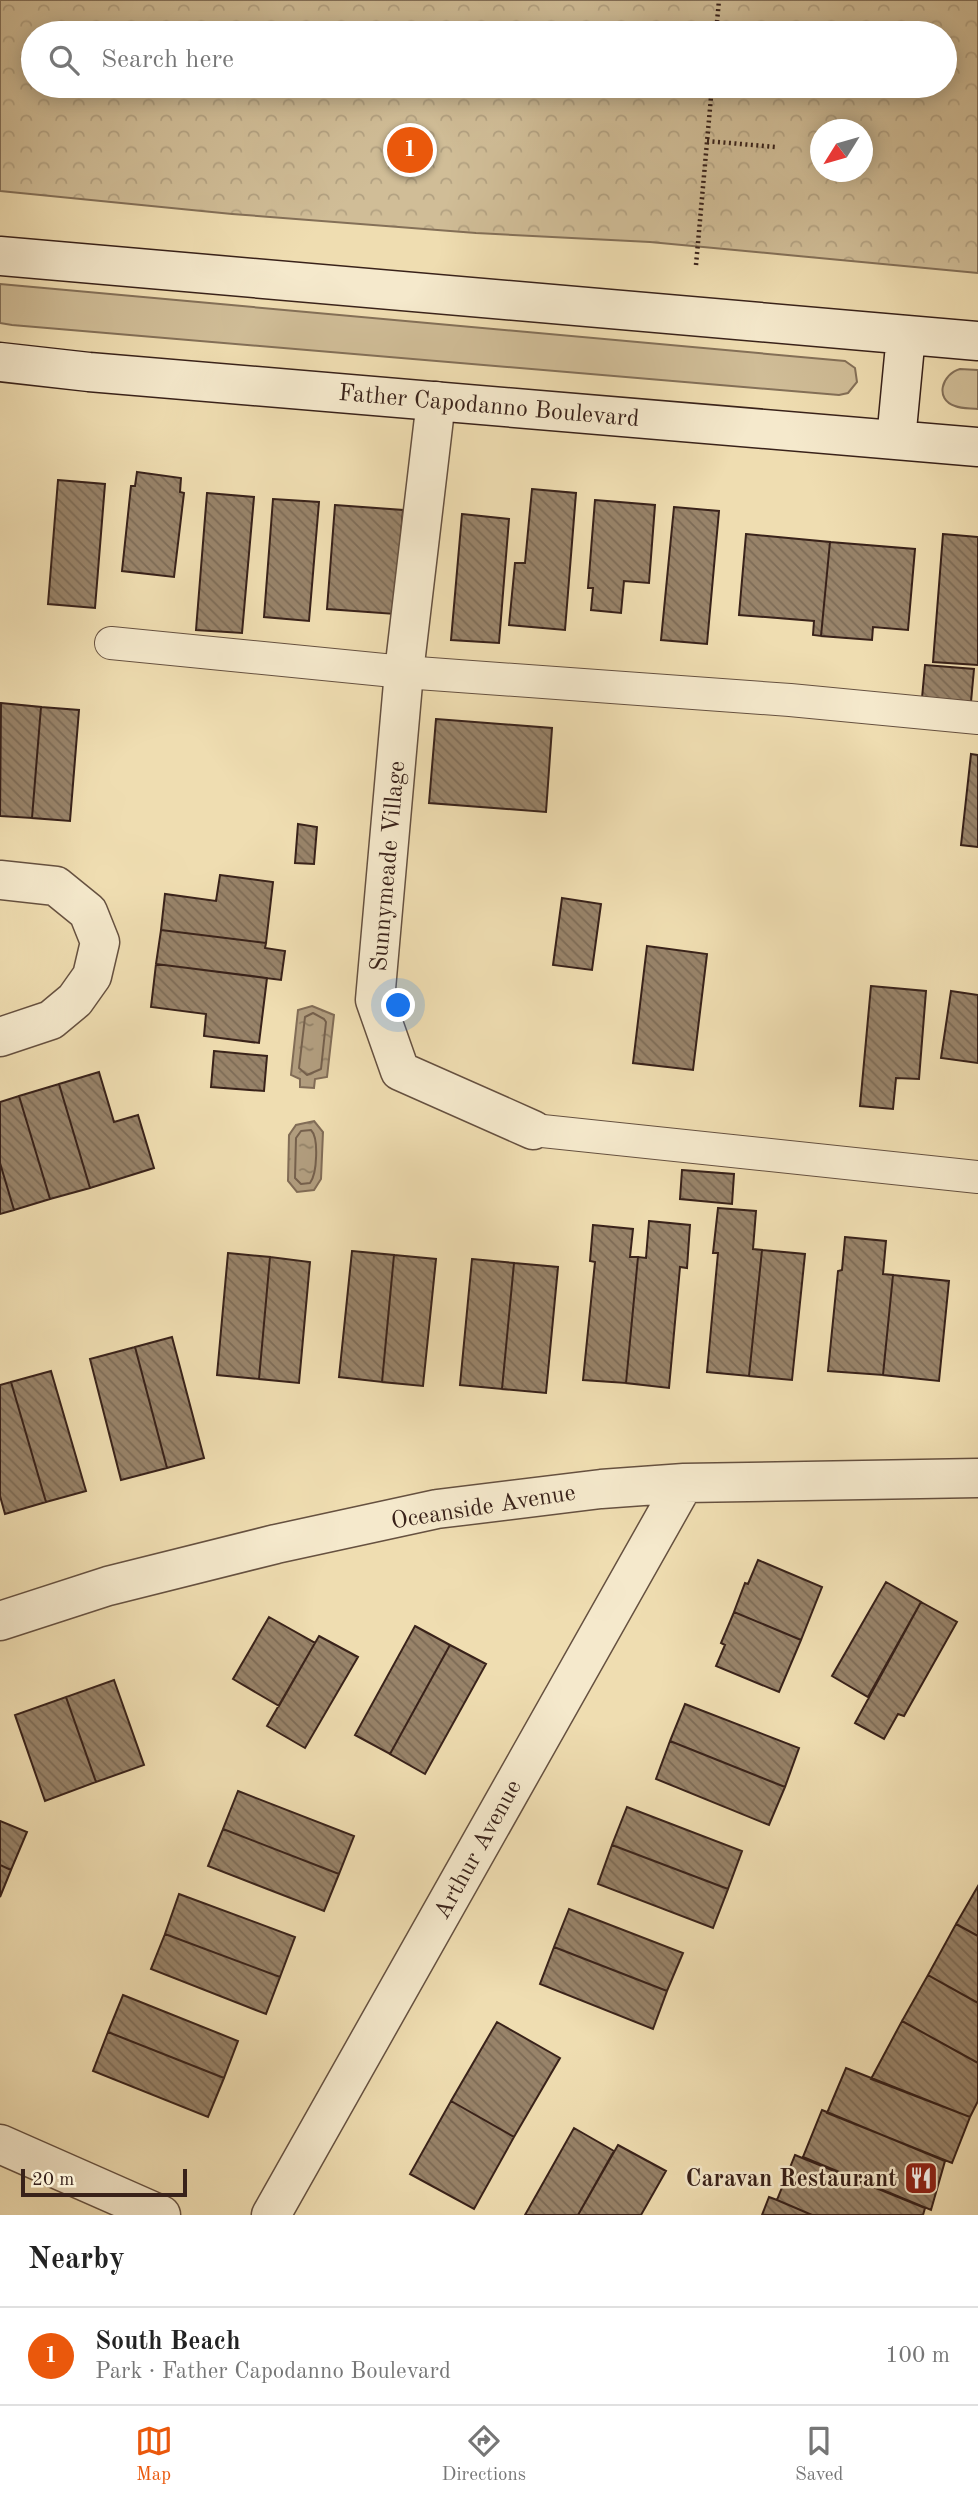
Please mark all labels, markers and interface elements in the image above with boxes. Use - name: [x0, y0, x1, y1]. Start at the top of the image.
- search box: [21, 21, 957, 98]
- icon: search: [45, 41, 83, 79]
- text: Search here: [101, 47, 234, 73]
- north arrow: [810, 119, 873, 182]
- pin: 1: [387, 124, 433, 176]
- street label: Father Capodanno Boulevard: [337, 382, 640, 432]
- street label: Sunnymeade Village: [368, 760, 410, 972]
- your location: [381, 988, 415, 1022]
- street label: Oceanside Avenue: [389, 1482, 577, 1534]
- street label: Arthur Avenue: [431, 1776, 527, 1924]
- restaurant icon: Caravan Restaurant: [902, 2159, 940, 2197]
- scale bar: [21, 2166, 187, 2198]
- place label: Caravan Restaurant: [686, 2168, 897, 2192]
- text: 20 m: [32, 2171, 74, 2190]
- text: Nearby: [28, 2245, 125, 2275]
- text: South Beach: [95, 2329, 241, 2355]
- text: 1: [44, 2344, 58, 2367]
- text: 100 m: [885, 2344, 950, 2367]
- text: Park · Father Capodanno Boulevard: [95, 2360, 451, 2383]
- tab: Map: [135, 2422, 173, 2487]
- tab: Directions: [442, 2422, 526, 2487]
- tab: Saved: [795, 2422, 843, 2487]

